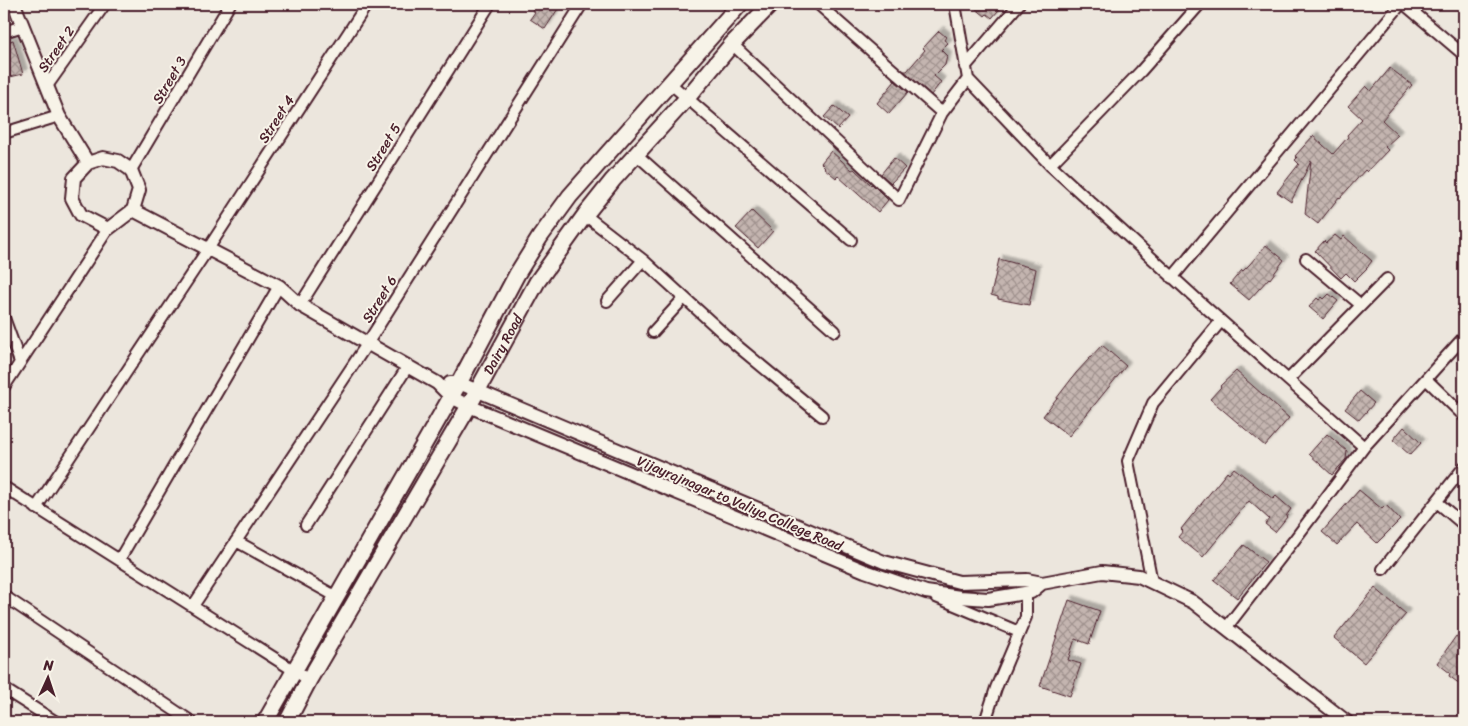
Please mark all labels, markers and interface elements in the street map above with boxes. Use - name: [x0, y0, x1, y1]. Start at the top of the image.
- street label: Street 2: [31, 21, 82, 78]
- street label: Street 3: [145, 51, 194, 109]
- street label: Street 4: [251, 90, 301, 148]
- street label: Street 5: [359, 118, 408, 176]
- street label: Street 6: [355, 270, 404, 328]
- street label: Dairy Road: [476, 308, 531, 379]
- street label: Vijayrajnagar to Valiya College Road: [633, 449, 848, 559]
- text: N: [42, 653, 54, 678]
- north arrow: [22, 654, 72, 704]

